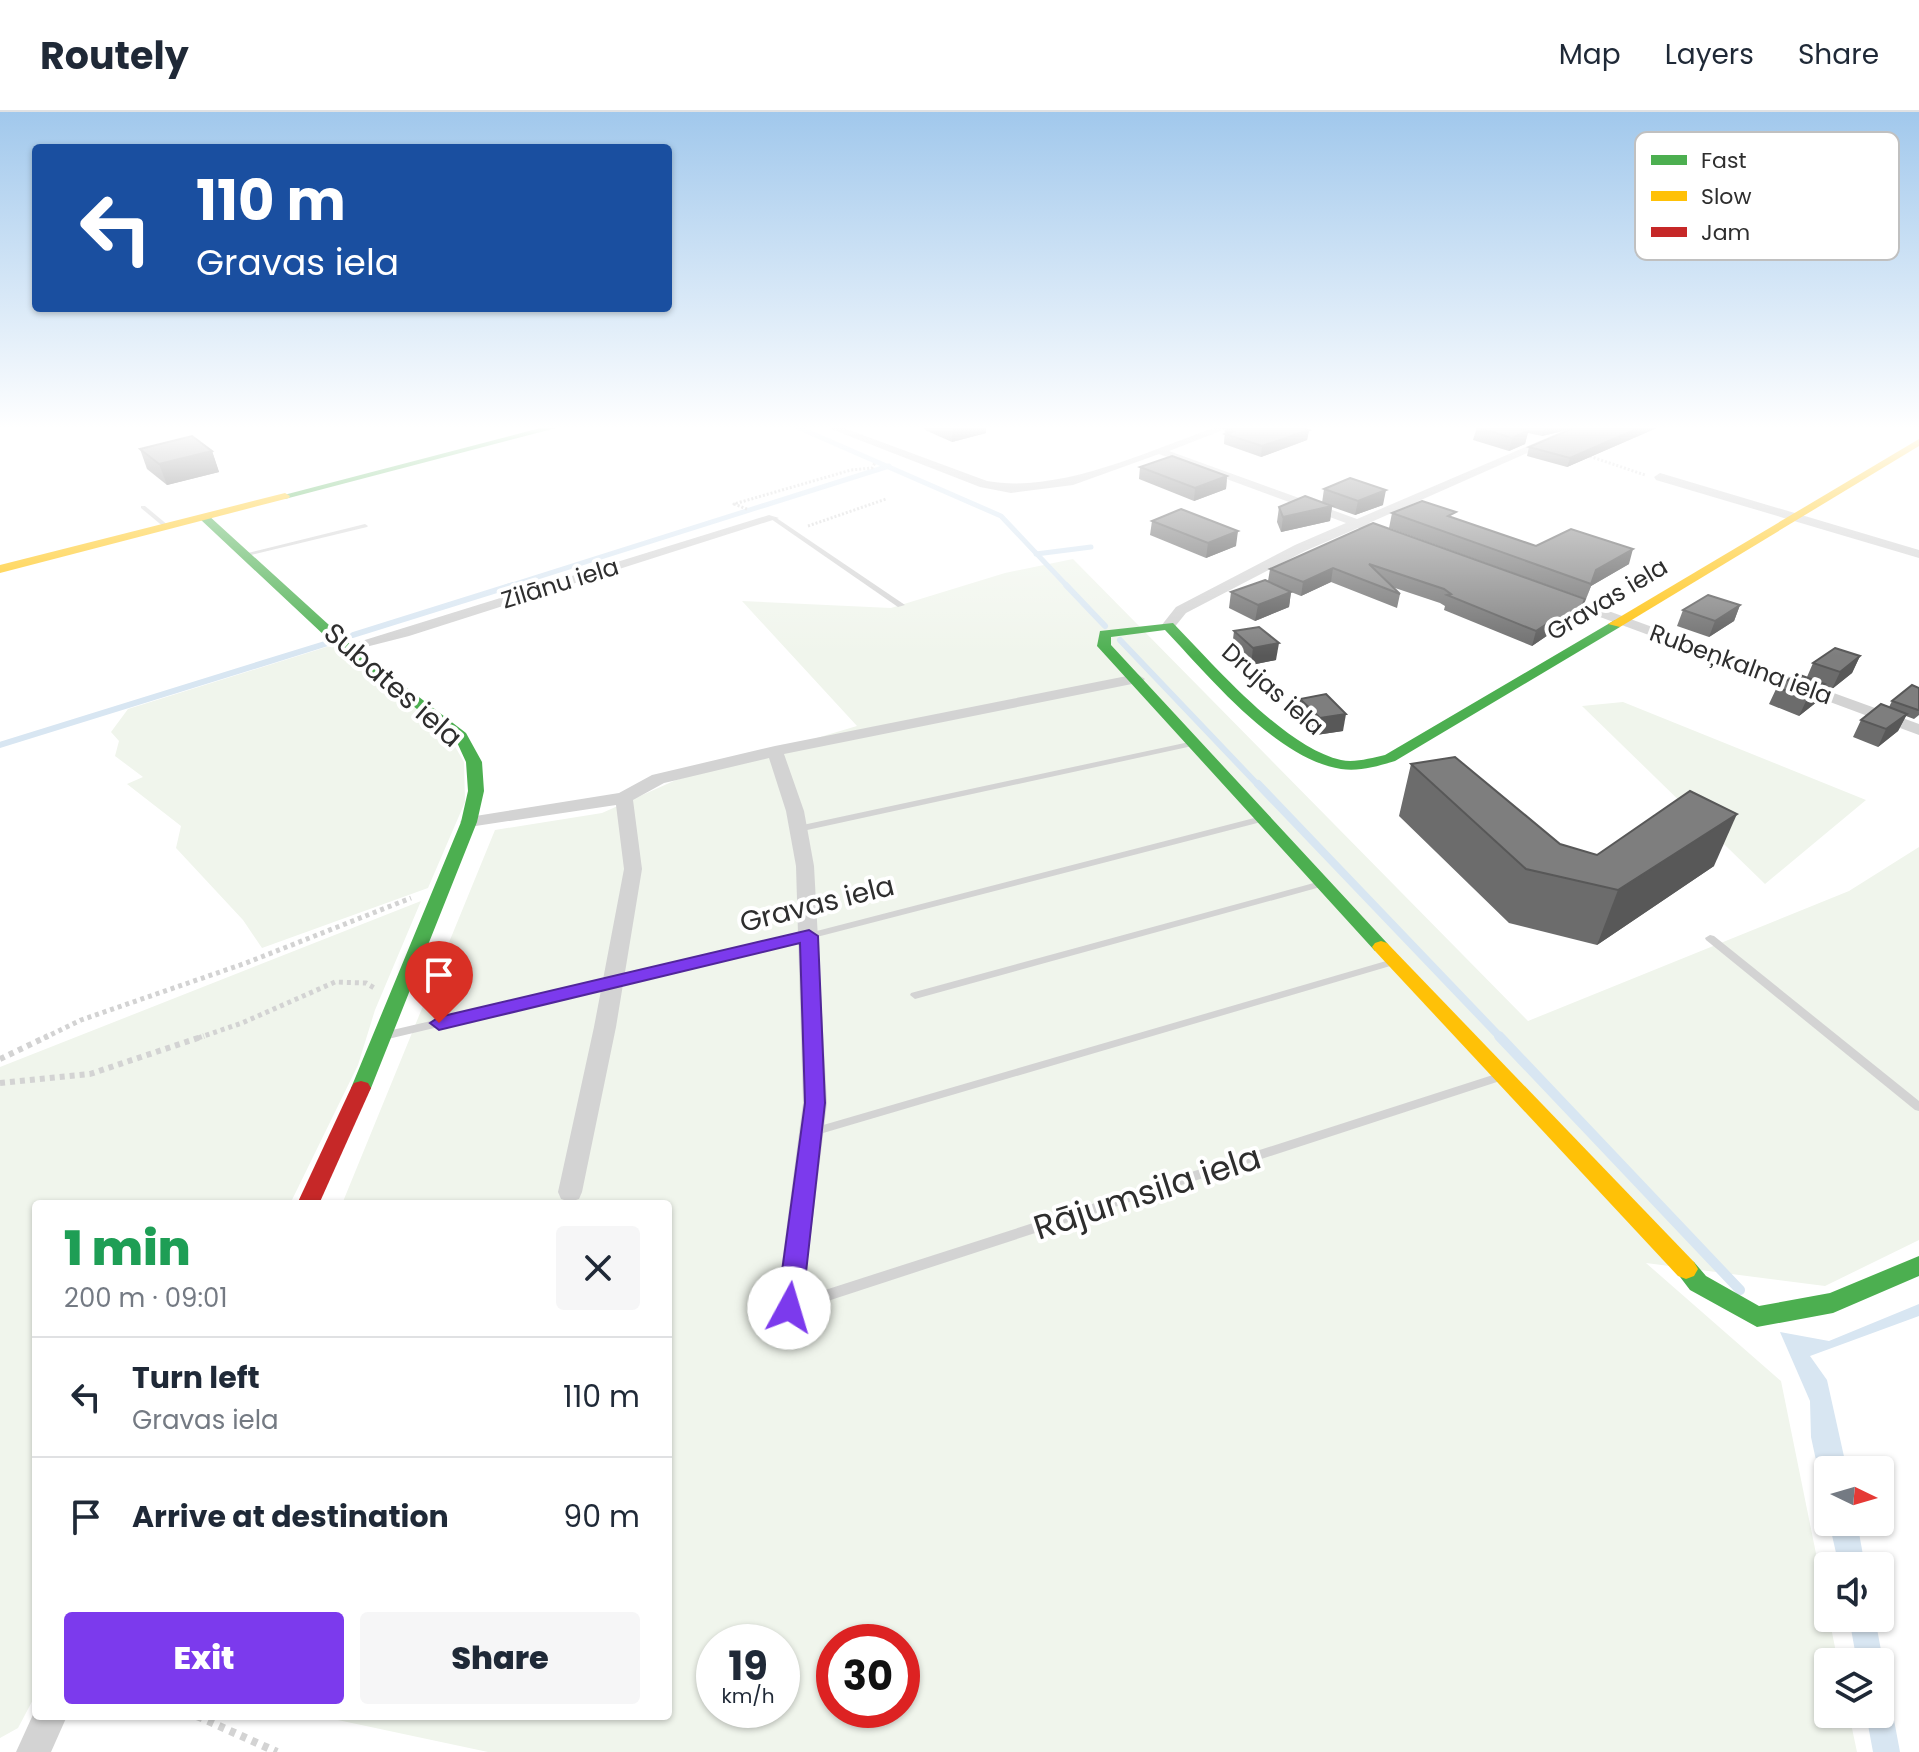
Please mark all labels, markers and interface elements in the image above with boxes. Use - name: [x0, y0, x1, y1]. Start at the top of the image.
- text: Routely: [40, 29, 189, 82]
- text: Map: [1559, 35, 1621, 74]
- text: Layers: [1665, 35, 1754, 74]
- text: Share: [1798, 35, 1879, 74]
- legend: [1635, 132, 1899, 260]
- text: Fast: [1701, 145, 1746, 176]
- text: 110 m: [196, 161, 346, 240]
- icon: left: [64, 176, 168, 280]
- text: Slow: [1701, 181, 1751, 212]
- text: Jam: [1701, 217, 1750, 248]
- text: Gravas iela: [196, 237, 399, 288]
- street label: Zilānu iela: [497, 550, 623, 616]
- street label: Gravas iela: [1540, 550, 1674, 648]
- street label: Subates iela: [315, 614, 471, 756]
- street label: Rubeņkalna iela: [1645, 616, 1837, 712]
- street label: Drujas iela: [1215, 635, 1331, 743]
- street label: Gravas iela: [736, 866, 898, 942]
- pin: [405, 941, 473, 1023]
- icon: arrive: [417, 953, 461, 997]
- street label: Rājumsila iela: [1027, 1133, 1267, 1251]
- text: 1 min: [64, 1215, 191, 1282]
- button: close: [556, 1226, 640, 1310]
- position arrow: [747, 1266, 831, 1350]
- text: 200 m · 09:01: [64, 1280, 228, 1316]
- text: Turn left: [132, 1356, 260, 1399]
- icon: left: [64, 1375, 108, 1419]
- text: 110 m: [563, 1375, 640, 1418]
- text: Gravas iela: [132, 1402, 279, 1438]
- north arrow: [1814, 1456, 1894, 1536]
- map controls: [1814, 1456, 1894, 1728]
- icon: arrive: [64, 1495, 108, 1539]
- text: Arrive at destination: [132, 1495, 449, 1538]
- text: 90 m: [563, 1495, 640, 1538]
- button: sound: [1814, 1552, 1894, 1632]
- button: Exit: [64, 1612, 344, 1704]
- button: Share: [360, 1612, 640, 1704]
- speed limit sign: 30: [816, 1624, 920, 1728]
- text: 19: [728, 1638, 768, 1694]
- button: layers: [1814, 1648, 1894, 1728]
- text: km/h: [721, 1682, 775, 1710]

